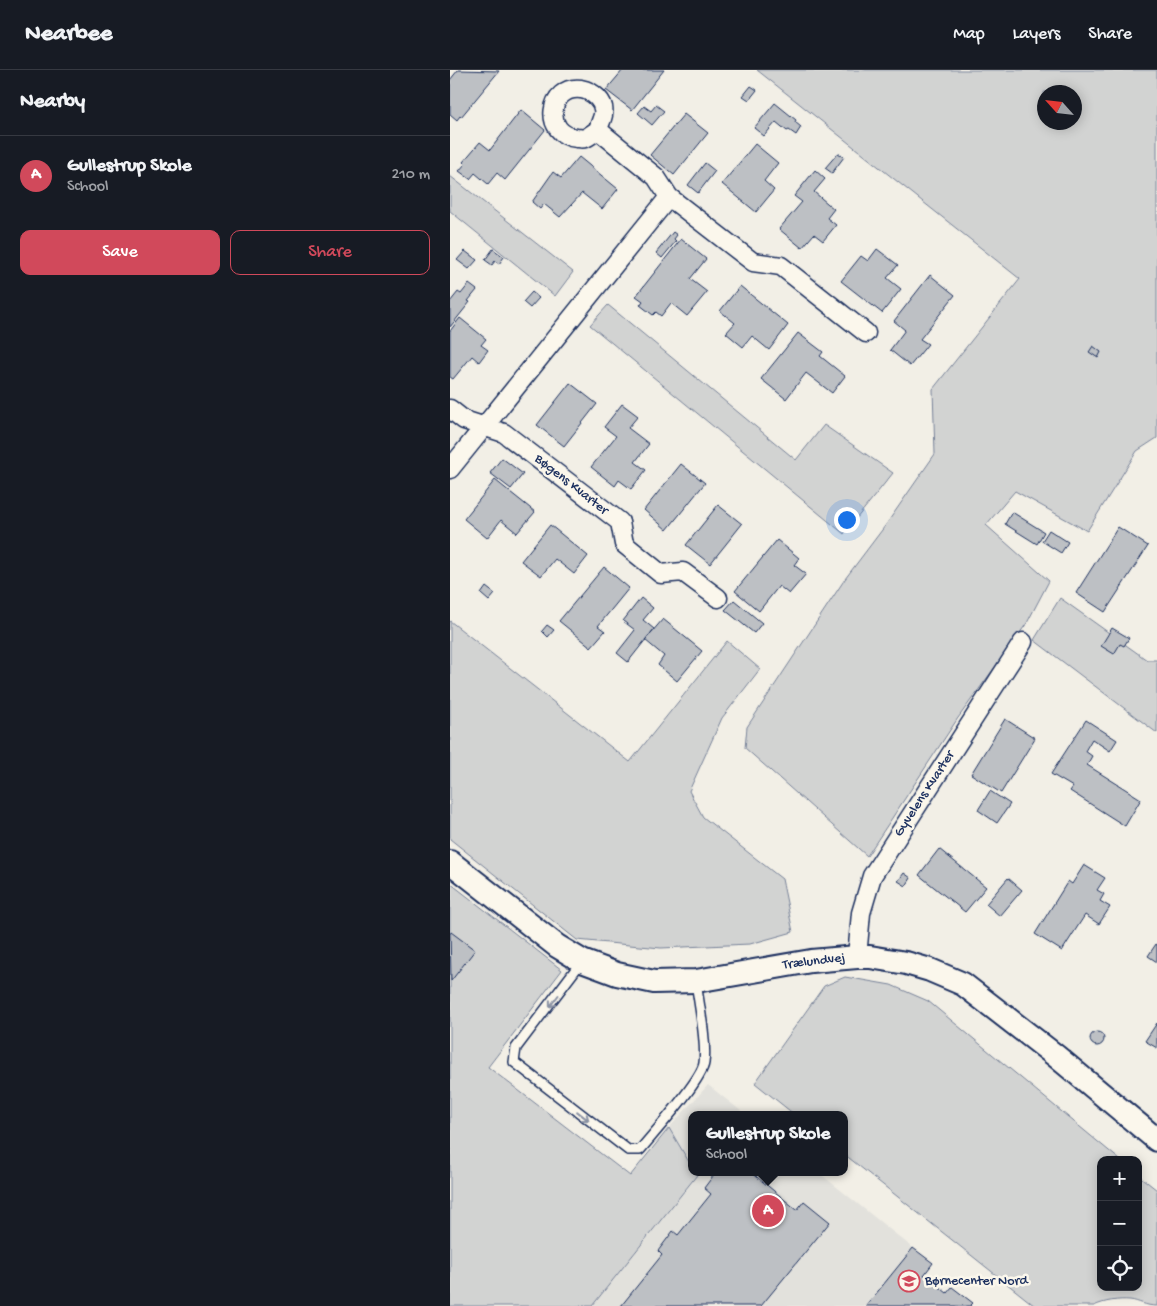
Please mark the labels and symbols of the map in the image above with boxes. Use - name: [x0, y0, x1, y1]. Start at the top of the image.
- north arrow: [1037, 85, 1082, 130]
- street label: Bøgens Kvarter: [530, 450, 612, 520]
- your location: [834, 507, 860, 533]
- street label: Gyvelens Kvarter: [891, 747, 960, 840]
- street label: Trælundvej: [781, 950, 846, 974]
- one-way arrow: [548, 994, 559, 1007]
- one-way arrow: [577, 1110, 590, 1121]
- pin: A: [752, 1192, 784, 1230]
- school or university icon: Børnecenter Nord: [897, 1269, 921, 1293]
- place label: Børnecenter Nord: [924, 1273, 1029, 1290]

